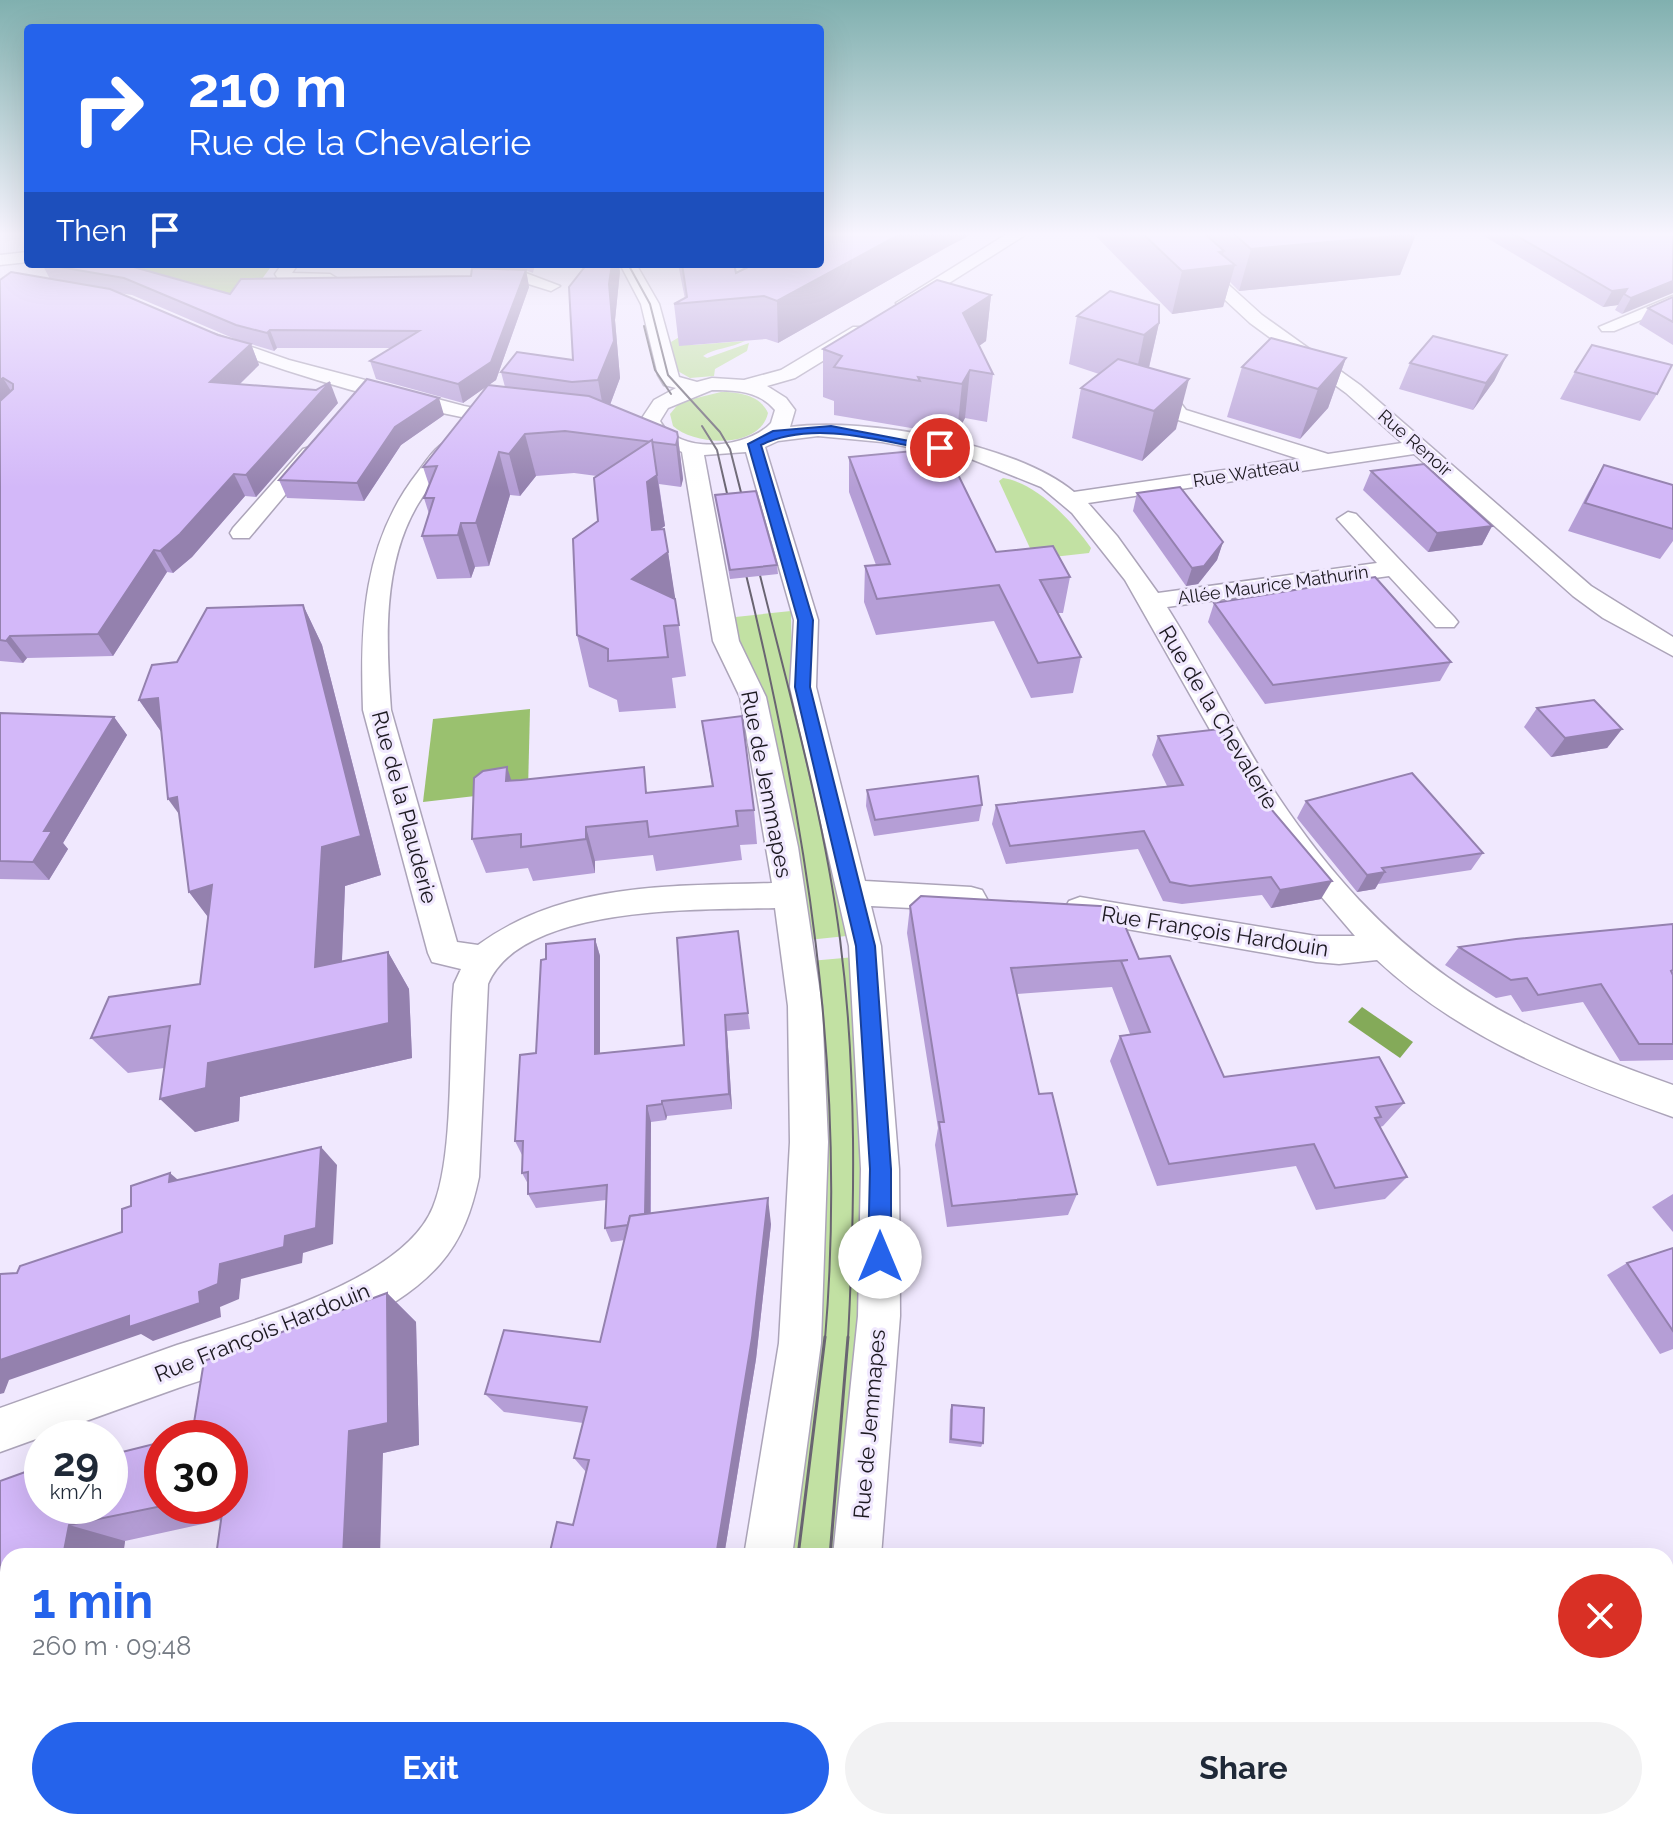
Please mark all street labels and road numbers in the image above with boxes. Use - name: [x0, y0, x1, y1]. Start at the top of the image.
- street label: Rue Renoir: [1374, 405, 1457, 481]
- street label: Rue Watteau: [1191, 454, 1301, 491]
- street label: Allée Maurice Mathurin: [1176, 561, 1370, 608]
- street label: Rue de la Chevalerie: [1154, 620, 1284, 814]
- street label: Rue de Jemmapes: [736, 688, 798, 880]
- street label: Rue de la Plauderie: [367, 708, 443, 906]
- street label: Rue François Hardouin: [1100, 900, 1330, 962]
- street label: Rue François Hardouin: [151, 1277, 373, 1387]
- street label: Rue de Jemmapes: [848, 1328, 890, 1520]

